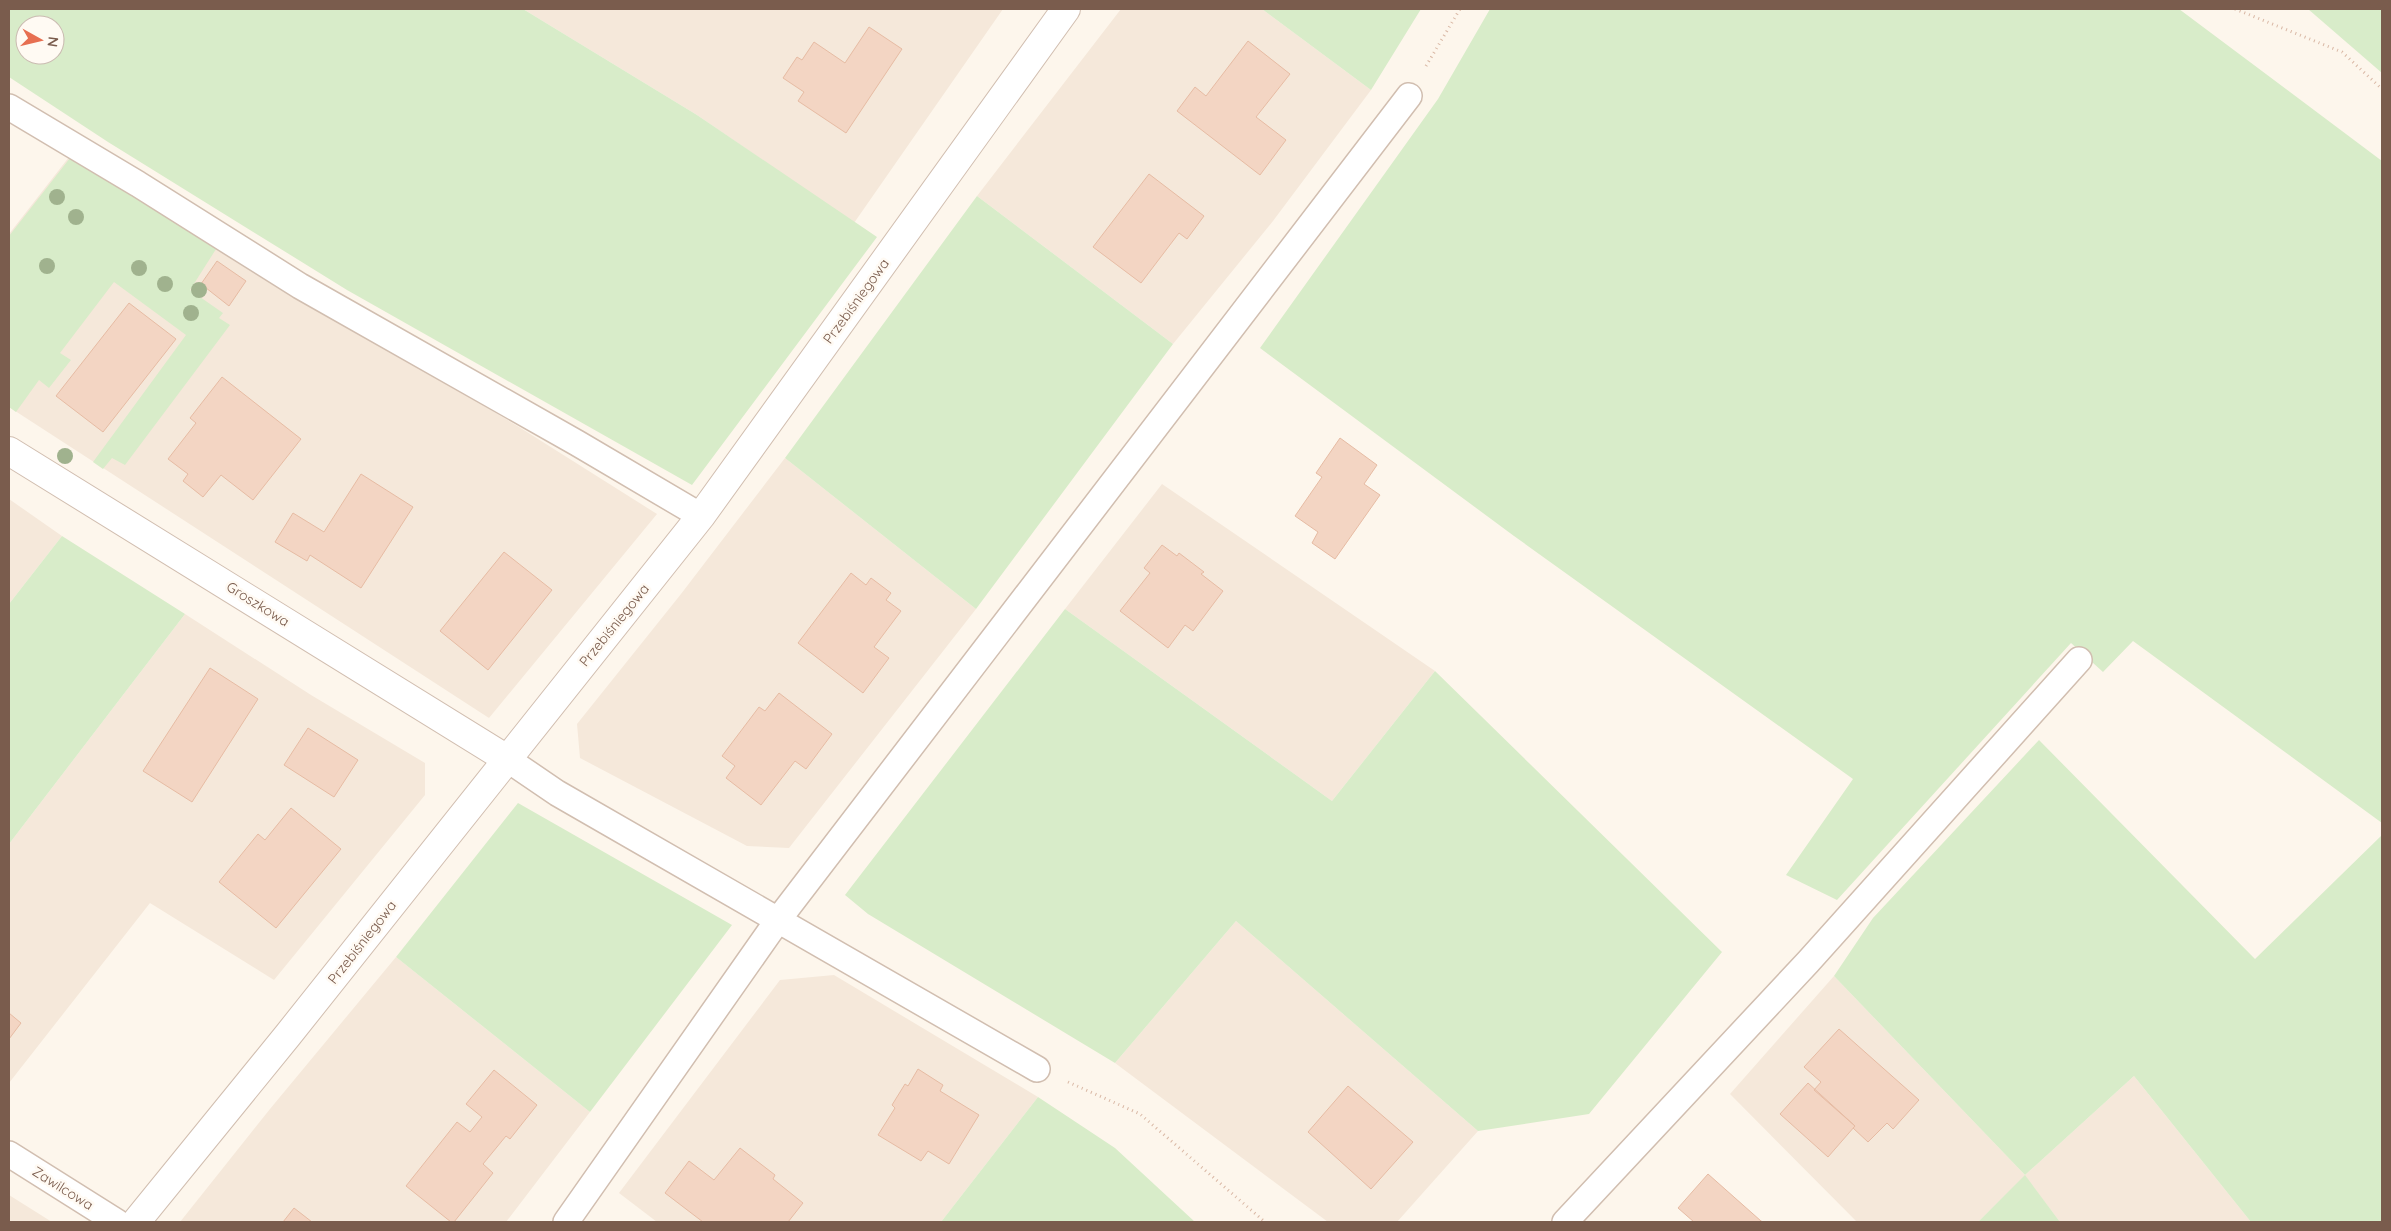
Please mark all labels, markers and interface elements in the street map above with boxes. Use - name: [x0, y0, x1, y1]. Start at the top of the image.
- north arrow: [15, 15, 65, 65]
- text: N: [43, 35, 63, 48]
- street label: Przebiśniegowa: [819, 255, 893, 347]
- street label: Groszkowa: [223, 577, 293, 631]
- street label: Przebiśniegowa: [575, 580, 653, 670]
- street label: Przebiśniegowa: [324, 897, 400, 987]
- street label: Zawilcowa: [29, 1162, 97, 1214]

